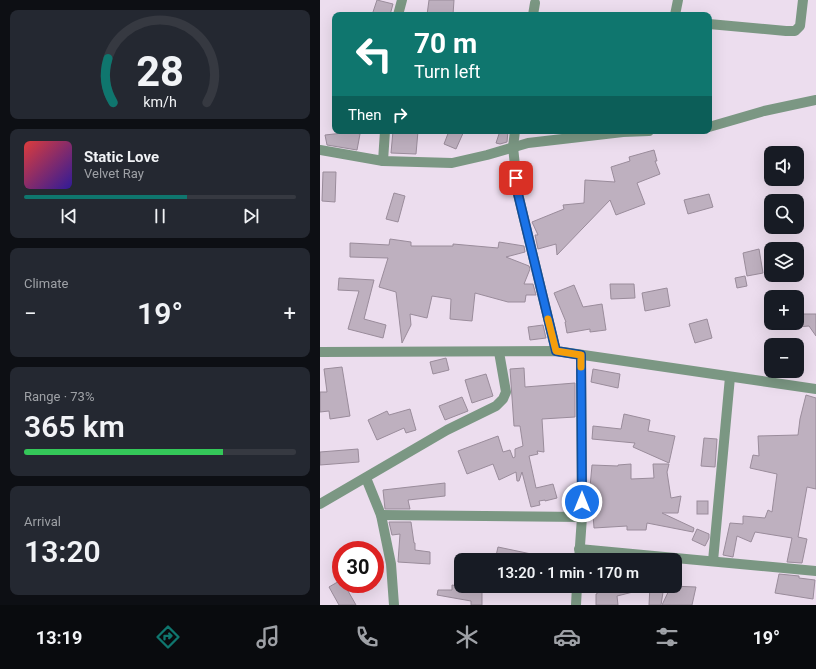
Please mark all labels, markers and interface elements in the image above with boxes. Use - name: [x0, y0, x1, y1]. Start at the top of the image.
- text: 70 m: [414, 27, 477, 60]
- icon: left: [348, 28, 400, 80]
- text: 28: [136, 46, 184, 95]
- text: Turn left: [414, 61, 480, 82]
- text: km/h: [143, 93, 177, 109]
- icon: right: [389, 104, 411, 126]
- text: Then: [348, 106, 381, 124]
- map controls: [764, 146, 804, 378]
- button: sound: [764, 146, 804, 186]
- text: Static Love: [84, 148, 159, 166]
- pin: [499, 161, 533, 195]
- text: Velvet Ray: [84, 166, 144, 181]
- icon: arrive: [505, 167, 527, 189]
- button: search: [764, 194, 804, 234]
- icon: previous: [58, 205, 80, 227]
- icon: pause: [149, 205, 171, 227]
- icon: next: [240, 205, 262, 227]
- button: layers: [764, 242, 804, 282]
- text: Climate: [24, 276, 68, 291]
- button: +: [764, 290, 804, 330]
- text: 19°: [137, 296, 183, 331]
- text: −: [24, 301, 37, 326]
- text: +: [284, 301, 296, 326]
- button: −: [764, 338, 804, 378]
- text: Range · 73%: [24, 389, 94, 404]
- text: 365 km: [24, 409, 125, 444]
- position arrow: [561, 481, 603, 523]
- text: Arrival: [24, 514, 61, 529]
- text: 13:20: [24, 534, 101, 569]
- speed limit sign: 30: [332, 541, 384, 593]
- text: 13:20 · 1 min · 170 m: [497, 564, 639, 582]
- icon: directions: [154, 623, 182, 651]
- icon: music: [254, 623, 282, 651]
- icon: phone: [353, 623, 381, 651]
- icon: climate: [453, 623, 481, 651]
- icon: car: [553, 623, 581, 651]
- icon: filters: [653, 623, 681, 651]
- text: 13:19: [36, 627, 82, 648]
- text: 19°: [752, 627, 780, 648]

